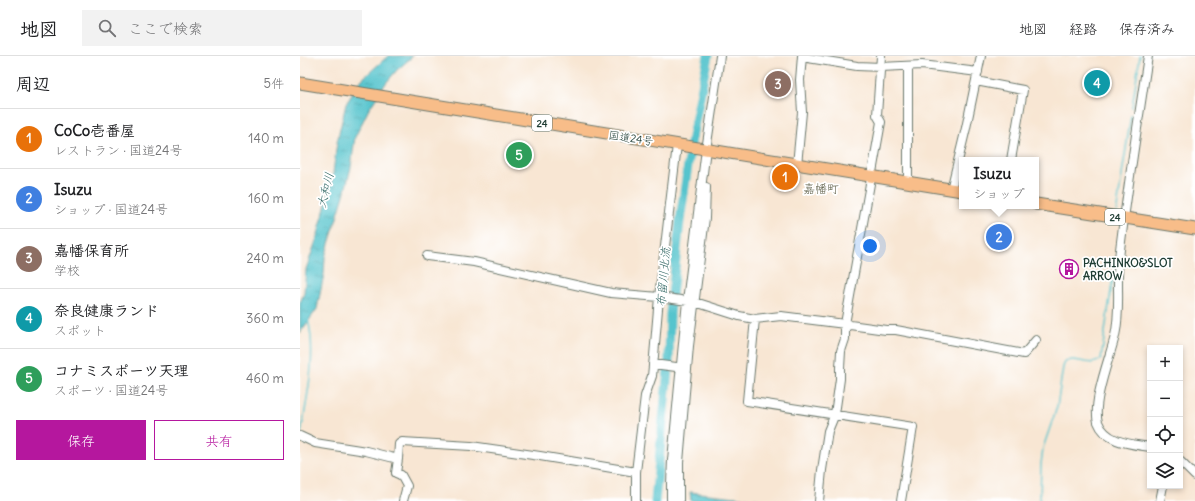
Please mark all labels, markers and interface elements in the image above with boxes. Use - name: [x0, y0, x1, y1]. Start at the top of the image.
- search box: [82, 10, 362, 46]
- text: 地図: [20, 17, 58, 41]
- icon: search: [96, 17, 118, 39]
- text: ここで検索: [128, 19, 203, 38]
- text: 地図: [1019, 20, 1047, 38]
- text: 経路: [1069, 20, 1097, 38]
- text: 保存済み: [1119, 20, 1175, 38]
- pin: 4: [1084, 68, 1110, 98]
- pin: 3: [765, 69, 791, 99]
- text: 周辺: [16, 73, 50, 95]
- text: 5件: [264, 75, 284, 92]
- road number: 24: [532, 115, 552, 131]
- text: CoCo壱番屋: [54, 121, 135, 140]
- street label: 国道24号: [608, 128, 654, 148]
- text: 1: [26, 130, 32, 147]
- text: 140 m: [248, 130, 284, 147]
- pin: 5: [506, 140, 532, 170]
- text: レストラン · 国道24号: [54, 142, 183, 159]
- popup: [959, 157, 1039, 209]
- pin: 1: [772, 162, 798, 192]
- text: Isuzu: [973, 164, 1011, 183]
- water label: 大和川: [313, 171, 337, 209]
- text: Isuzu: [54, 180, 92, 199]
- district label: 嘉幡町: [803, 181, 839, 196]
- text: ショップ: [973, 185, 1025, 202]
- text: 2: [25, 190, 33, 207]
- text: 160 m: [248, 190, 284, 207]
- text: ショップ · 国道24号: [54, 201, 168, 218]
- road number: 24: [1105, 209, 1125, 225]
- pin: 2: [986, 222, 1012, 252]
- your location: [860, 236, 880, 256]
- text: 嘉幡保育所: [54, 241, 129, 260]
- water label: 布留川北流: [653, 245, 673, 308]
- text: 3: [25, 250, 33, 267]
- text: 240 m: [247, 250, 284, 267]
- place label: PACHINKO&SLOT ARROW: [1083, 256, 1173, 283]
- building icon: PACHINKO&SLOT ARROW: [1058, 258, 1080, 280]
- text: 学校: [54, 262, 80, 279]
- text: 奈良健康ランド: [54, 301, 159, 320]
- text: 4: [25, 310, 33, 327]
- text: 360 m: [246, 310, 284, 327]
- text: スポット: [54, 322, 106, 339]
- map controls: [1147, 345, 1183, 489]
- button: +: [1147, 345, 1183, 381]
- text: コナミスポーツ天理: [54, 361, 189, 380]
- text: 5: [25, 370, 33, 387]
- text: 460 m: [246, 370, 284, 387]
- button: −: [1147, 381, 1183, 417]
- text: スポーツ · 国道24号: [54, 382, 168, 399]
- button: locate: [1147, 417, 1183, 453]
- button: 保存: [16, 420, 146, 460]
- button: 共有: [154, 420, 284, 460]
- button: layers: [1147, 453, 1183, 489]

